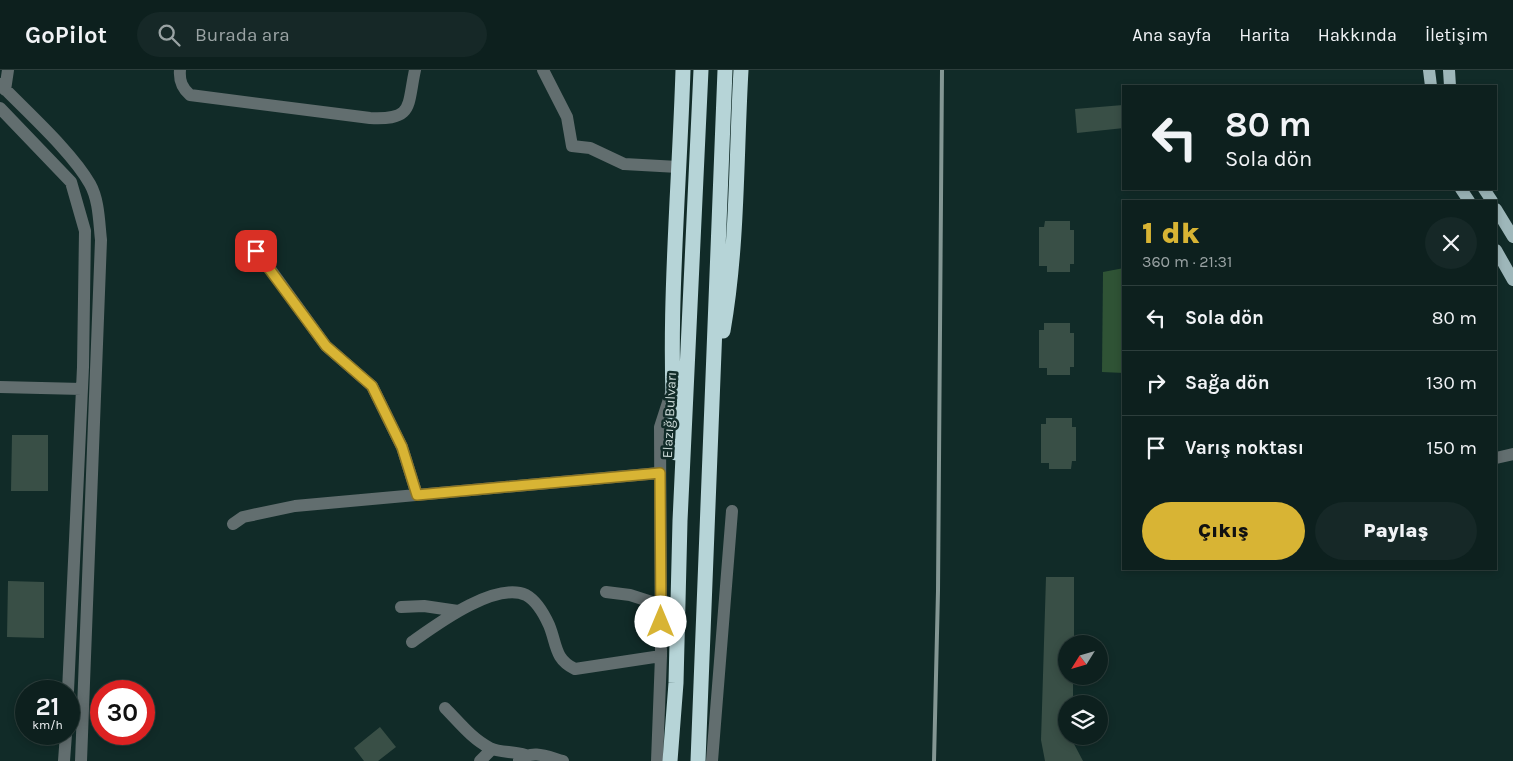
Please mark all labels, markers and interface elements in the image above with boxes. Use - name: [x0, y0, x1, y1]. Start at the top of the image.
- search box: [137, 12, 487, 57]
- text: GoPilot: [25, 21, 107, 49]
- icon: search: [155, 21, 183, 49]
- text: Burada ara: [195, 24, 290, 46]
- text: Ana sayfa: [1132, 24, 1211, 46]
- text: Harita: [1239, 24, 1290, 46]
- text: Hakkında: [1318, 24, 1397, 46]
- text: İletişim: [1425, 24, 1488, 46]
- text: 80 m: [1225, 104, 1312, 145]
- icon: left: [1142, 105, 1207, 170]
- text: Sola dön: [1225, 146, 1312, 172]
- text: 1 dk: [1142, 215, 1199, 251]
- button: close: [1425, 217, 1477, 269]
- pin: [235, 230, 277, 272]
- icon: arrive: [242, 237, 270, 265]
- text: 360 m · 21:31: [1142, 252, 1232, 271]
- icon: left: [1142, 304, 1170, 332]
- text: Sola dön: [1185, 307, 1264, 329]
- text: 80 m: [1432, 307, 1477, 329]
- icon: right: [1142, 369, 1170, 397]
- street label: Elazığ Bulvarı: [659, 371, 680, 459]
- text: Sağa dön: [1185, 372, 1269, 394]
- text: 130 m: [1426, 372, 1477, 394]
- icon: arrive: [1142, 434, 1170, 462]
- text: Varış noktası: [1185, 437, 1304, 459]
- text: 150 m: [1426, 437, 1477, 459]
- button: Çıkış: [1142, 502, 1305, 560]
- button: Paylaş: [1315, 502, 1477, 560]
- position arrow: [634, 595, 686, 647]
- north arrow: [1058, 635, 1108, 685]
- map controls: [1058, 635, 1108, 745]
- speed limit sign: 30: [90, 680, 155, 745]
- text: 21: [35, 692, 60, 721]
- button: layers: [1058, 695, 1108, 745]
- text: km/h: [32, 718, 63, 732]

